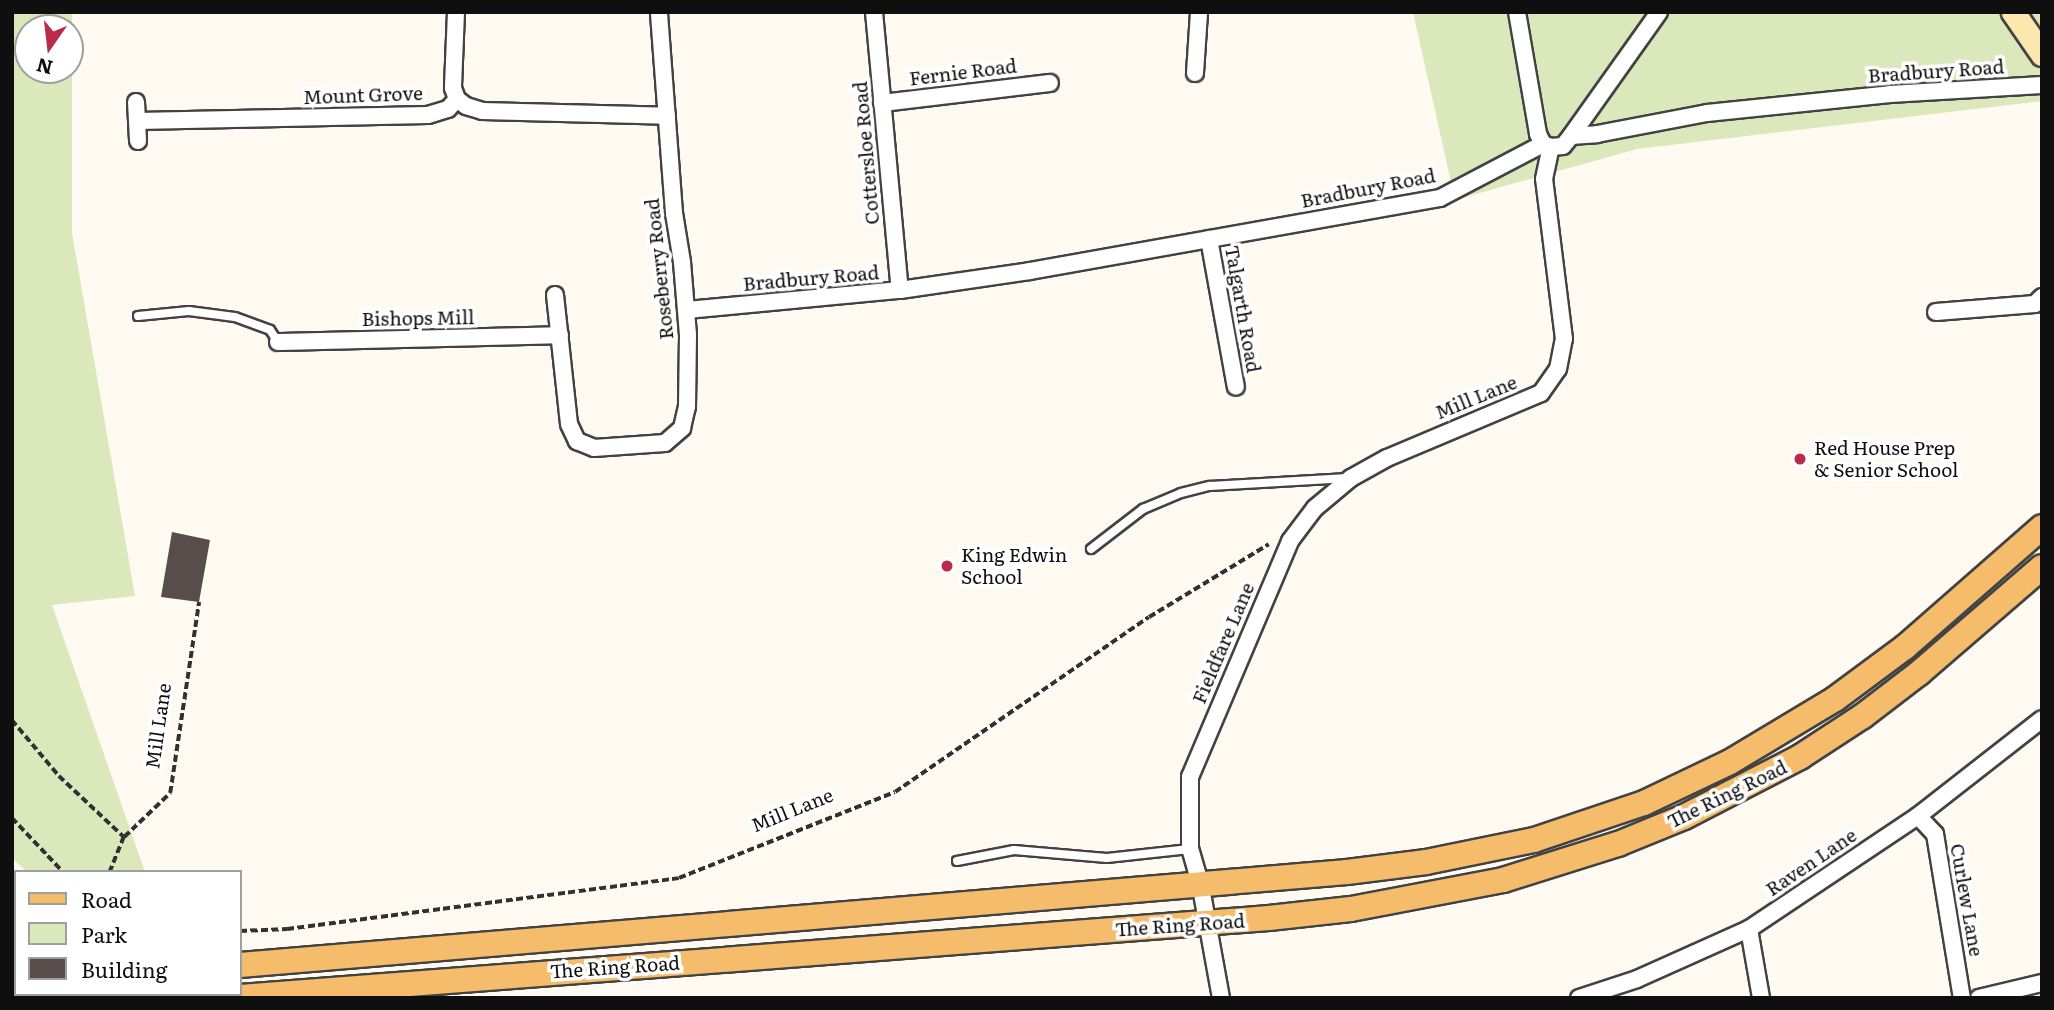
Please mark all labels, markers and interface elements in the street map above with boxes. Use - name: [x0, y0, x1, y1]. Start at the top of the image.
- north arrow: [14, 14, 84, 84]
- text: N: [33, 52, 56, 83]
- street label: Fernie Road: [908, 54, 1018, 90]
- street label: Bradbury Road: [1867, 55, 2005, 87]
- street label: Cottersloe Road: [848, 80, 884, 226]
- street label: Mount Grove: [303, 82, 423, 108]
- street label: Bradbury Road: [1299, 164, 1437, 212]
- street label: Roseberry Road: [640, 197, 678, 341]
- street label: Talgarth Road: [1221, 244, 1265, 374]
- street label: Bradbury Road: [742, 261, 880, 295]
- street label: Bishops Mill: [362, 306, 474, 330]
- street label: Mill Lane: [1432, 370, 1520, 424]
- place label: Red House Prep & Senior School: [1814, 437, 1958, 481]
- marker: Red House Prep & Senior School: [1792, 451, 1808, 467]
- place label: King Edwin School: [961, 544, 1067, 588]
- marker: King Edwin School: [939, 558, 955, 574]
- street label: Fieldfare Lane: [1187, 579, 1259, 707]
- street label: Mill Lane: [141, 682, 175, 770]
- street label: The Ring Road: [1664, 755, 1790, 833]
- street label: Mill Lane: [748, 783, 836, 837]
- street label: Raven Lane: [1761, 823, 1861, 901]
- street label: Curlew Lane: [1946, 842, 1988, 958]
- legend: [14, 870, 242, 996]
- text: Road: [81, 883, 132, 914]
- street label: The Ring Road: [1114, 909, 1246, 941]
- text: Park: [81, 918, 127, 949]
- street label: The Ring Road: [549, 951, 681, 983]
- text: Building: [81, 953, 167, 984]

